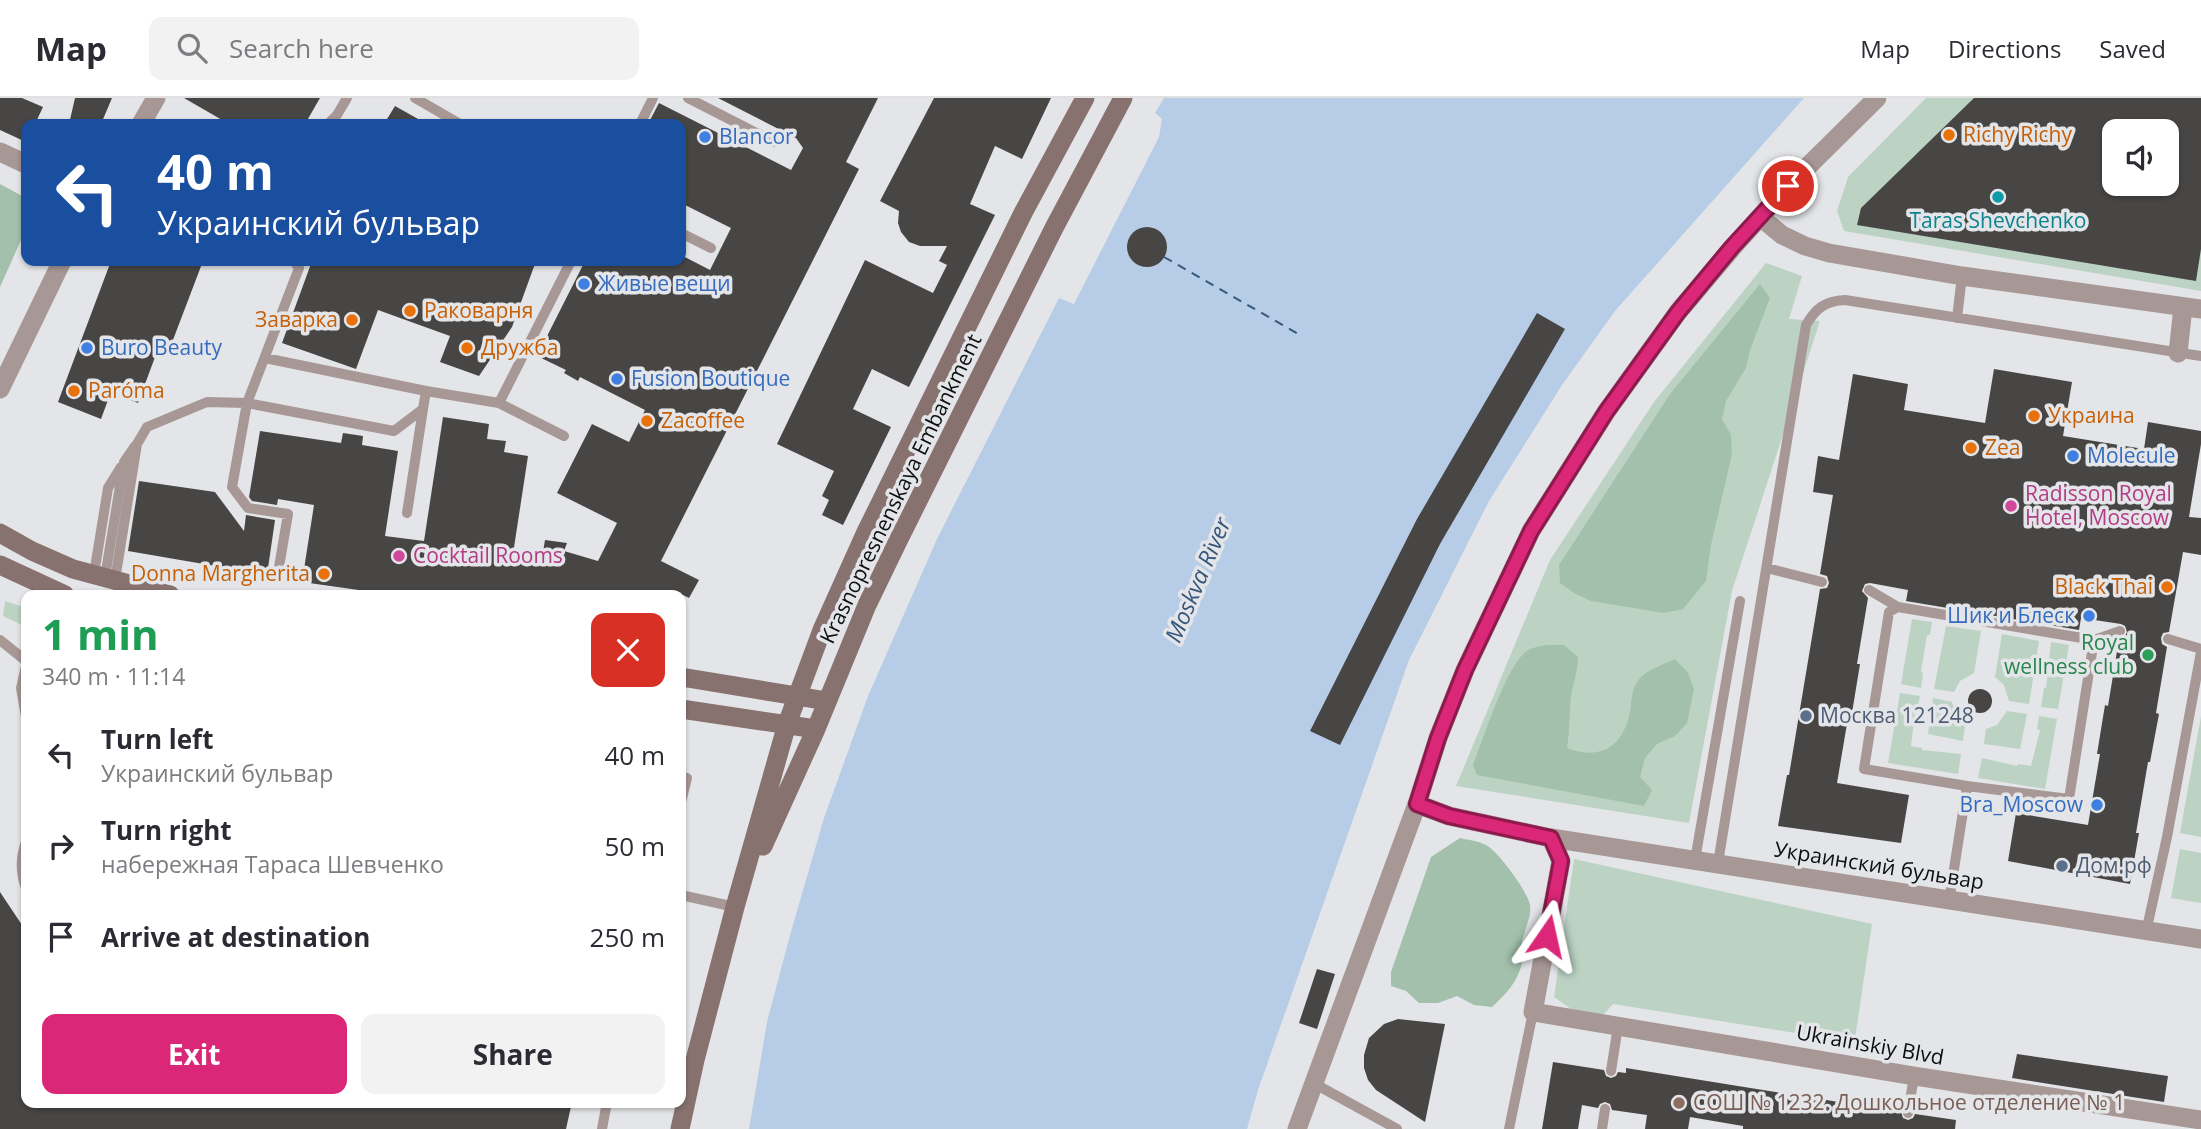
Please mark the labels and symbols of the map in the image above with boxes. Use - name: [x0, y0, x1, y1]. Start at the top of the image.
- place label: Richy Richy: [1963, 120, 2072, 148]
- place label: Blancor: [719, 122, 794, 150]
- marker: Richy Richy: [1941, 127, 1957, 143]
- marker: Blancor: [697, 129, 713, 145]
- pin: [1758, 156, 1818, 216]
- marker: Taras Shevchenko: [1990, 189, 2006, 205]
- place label: Taras Shevchenko: [1910, 206, 2086, 234]
- place label: Живые вещи: [598, 269, 731, 297]
- marker: Живые вещи: [576, 276, 592, 292]
- place label: Раковарня: [424, 296, 533, 324]
- marker: Раковарня: [402, 303, 418, 319]
- place label: Заварка: [255, 305, 338, 333]
- marker: Заварка: [344, 312, 360, 328]
- street label: Krasnopresnenskaya Embankment: [813, 329, 987, 648]
- place label: Buro Beauty: [101, 333, 223, 361]
- place label: Дружба: [481, 333, 558, 361]
- marker: Buro Beauty: [79, 340, 95, 356]
- marker: Дружба: [459, 340, 475, 356]
- place label: Fusion Boutique: [631, 364, 790, 392]
- marker: Fusion Boutique: [609, 371, 625, 387]
- place label: Paróma: [88, 376, 165, 404]
- marker: Paróma: [66, 383, 82, 399]
- place label: Украина: [2048, 401, 2135, 429]
- place label: Zacoffee: [661, 406, 745, 434]
- marker: Украина: [2026, 408, 2042, 424]
- marker: Zacoffee: [639, 413, 655, 429]
- place label: Zea: [1985, 433, 2020, 461]
- marker: Zea: [1963, 440, 1979, 456]
- place label: Molecule: [2087, 441, 2176, 469]
- marker: Molecule: [2065, 448, 2081, 464]
- place label: Radisson Royal Hotel, Moscow: [2025, 479, 2172, 531]
- marker: Radisson Royal Hotel, Moscow: [2003, 498, 2019, 514]
- water label: Moskva River: [1156, 511, 1238, 647]
- place label: Cocktail Rooms: [413, 541, 563, 569]
- marker: Cocktail Rooms: [391, 548, 407, 564]
- place label: Donna Margherita: [131, 559, 310, 587]
- marker: Donna Margherita: [316, 566, 332, 582]
- place label: Black Thai: [2055, 572, 2153, 600]
- marker: Black Thai: [2159, 579, 2175, 595]
- place label: Шик и Блеск: [1947, 601, 2075, 629]
- marker: Шик и Блеск: [2081, 608, 2097, 624]
- place label: Royal wellness club: [2004, 628, 2134, 680]
- marker: Royal wellness club: [2140, 647, 2156, 663]
- place label: Москва 121248: [1820, 701, 1974, 729]
- marker: Москва 121248: [1798, 708, 1814, 724]
- place label: Bra_Moscow: [1959, 790, 2084, 818]
- marker: Bra_Moscow: [2089, 797, 2105, 813]
- street label: Украинский бульвар: [1772, 835, 1986, 895]
- place label: Дом.рф: [2076, 851, 2152, 879]
- marker: Дом.рф: [2054, 858, 2070, 874]
- position arrow: [1510, 899, 1584, 973]
- street label: Ukrainskiy Blvd: [1794, 1017, 1946, 1071]
- place label: СОШ № 1232. Дошкольное отделение № 1: [1693, 1088, 2125, 1116]
- marker: СОШ № 1232. Дошкольное отделение № 1: [1671, 1095, 1687, 1111]

